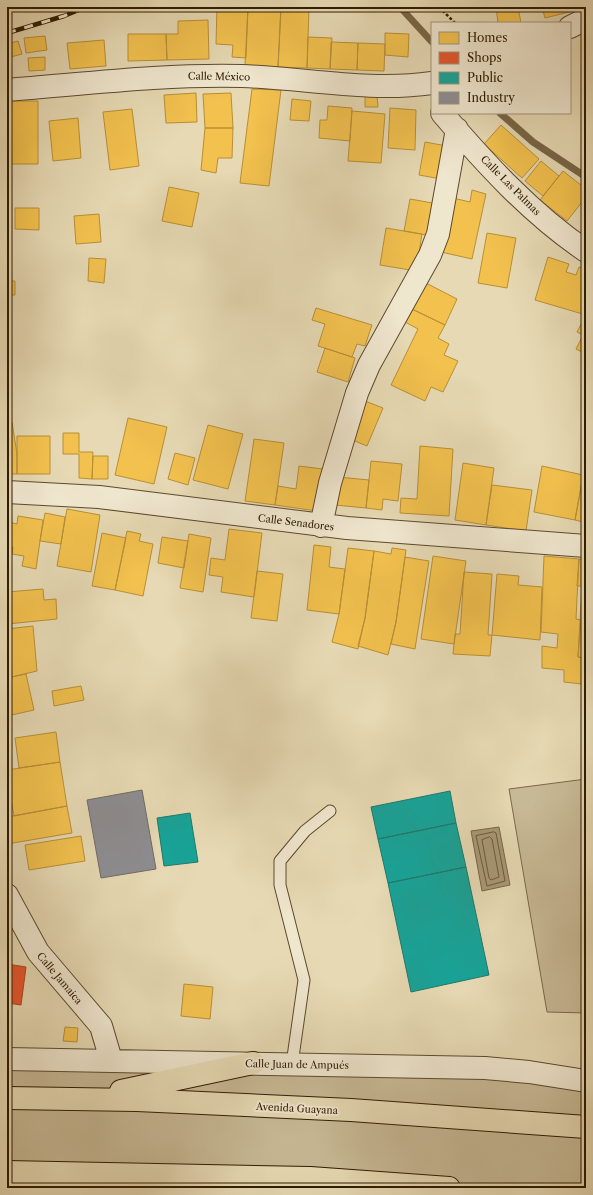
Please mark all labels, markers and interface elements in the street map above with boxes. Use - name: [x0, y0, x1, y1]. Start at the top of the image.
- legend: [431, 22, 571, 114]
- text: Homes: [467, 30, 507, 45]
- text: Shops: [467, 50, 502, 65]
- street label: Calle México: [188, 69, 250, 84]
- text: Public: [467, 70, 503, 85]
- text: Industry: [467, 90, 515, 105]
- street label: Calle Las Palmas: [478, 153, 543, 218]
- street label: Calle Senadores: [257, 511, 335, 534]
- street label: Calle Jamaica: [34, 950, 86, 1008]
- street label: Calle Juan de Ampués: [245, 1057, 349, 1072]
- street label: Avenida Guayana: [255, 1100, 339, 1117]

